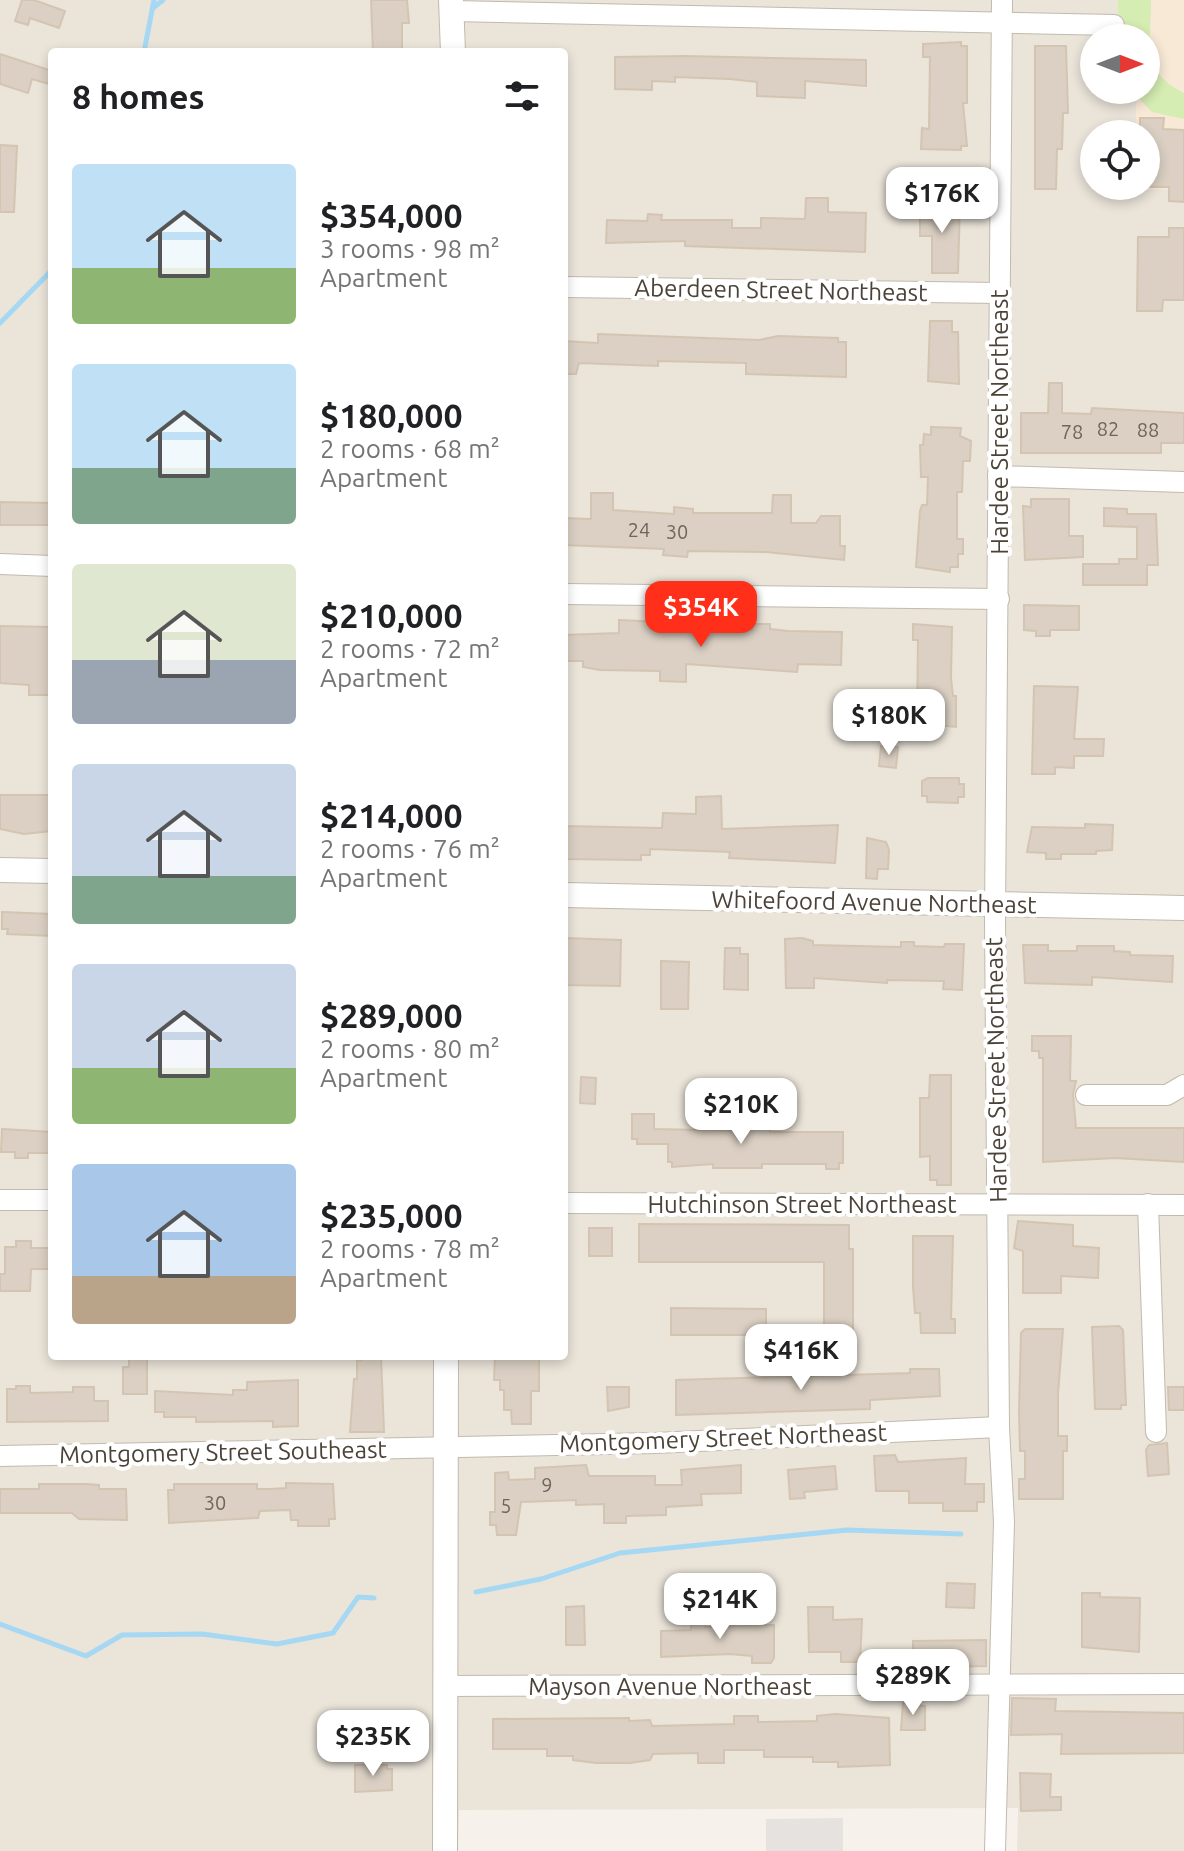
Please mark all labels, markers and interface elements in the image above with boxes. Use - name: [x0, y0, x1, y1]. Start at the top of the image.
- north arrow: [1080, 24, 1160, 104]
- map controls: [1080, 24, 1160, 200]
- icon: filters: [500, 74, 544, 118]
- text: 8 homes: [72, 77, 205, 115]
- button: locate: [1080, 120, 1160, 200]
- pin: $176K: [886, 167, 998, 235]
- text: $176K: [904, 178, 980, 207]
- icon: home: [136, 196, 232, 292]
- text: $354,000: [320, 196, 463, 234]
- text: 3 rooms · 98 m²: [320, 234, 500, 263]
- text: Apartment: [320, 263, 447, 292]
- street label: Aberdeen Street Northeast: [634, 274, 928, 306]
- street label: Hardee Street Northeast: [986, 289, 1013, 555]
- icon: home: [136, 396, 232, 492]
- text: $180,000: [320, 396, 463, 434]
- house number: 82: [1097, 417, 1119, 440]
- house number: 88: [1137, 418, 1159, 441]
- house number: 78: [1061, 420, 1083, 443]
- text: 2 rooms · 68 m²: [320, 434, 500, 463]
- text: Apartment: [320, 463, 447, 492]
- house number: 24: [628, 518, 650, 541]
- house number: 30: [666, 520, 688, 543]
- pin: $354K: [645, 581, 757, 649]
- text: $354K: [663, 592, 739, 621]
- icon: home: [136, 596, 232, 692]
- text: $210,000: [320, 596, 463, 634]
- text: 2 rooms · 72 m²: [320, 634, 500, 663]
- text: Apartment: [320, 663, 447, 692]
- pin: $180K: [833, 689, 945, 757]
- text: $180K: [851, 700, 927, 729]
- icon: home: [136, 796, 232, 892]
- text: $214,000: [320, 796, 463, 834]
- text: 2 rooms · 76 m²: [320, 834, 500, 863]
- text: Apartment: [320, 863, 447, 892]
- street label: Whitefoord Avenue Northeast: [711, 886, 1037, 918]
- street label: Hardee Street Northeast: [980, 936, 1012, 1203]
- icon: home: [136, 996, 232, 1092]
- text: $289,000: [320, 996, 463, 1034]
- text: 2 rooms · 80 m²: [320, 1034, 500, 1063]
- text: Apartment: [320, 1063, 447, 1092]
- pin: $210K: [685, 1078, 797, 1146]
- text: $210K: [703, 1089, 779, 1118]
- street label: Hutchinson Street Northeast: [647, 1191, 957, 1218]
- icon: home: [136, 1196, 232, 1292]
- text: $235,000: [320, 1196, 463, 1234]
- text: 2 rooms · 78 m²: [320, 1234, 500, 1263]
- text: Apartment: [320, 1263, 447, 1292]
- pin: $416K: [745, 1324, 857, 1392]
- text: $416K: [763, 1335, 839, 1364]
- street label: Montgomery Street Northeast: [559, 1419, 888, 1457]
- street label: Montgomery Street Southeast: [59, 1436, 388, 1468]
- house number: 9: [541, 1473, 553, 1496]
- house number: 30: [204, 1491, 226, 1514]
- house number: 5: [500, 1494, 512, 1517]
- pin: $214K: [664, 1573, 776, 1641]
- text: $214K: [682, 1584, 758, 1613]
- pin: $289K: [857, 1649, 969, 1717]
- text: $289K: [875, 1660, 951, 1689]
- street label: Mayson Avenue Northeast: [528, 1673, 812, 1700]
- pin: $235K: [317, 1710, 429, 1778]
- text: $235K: [335, 1721, 411, 1750]

